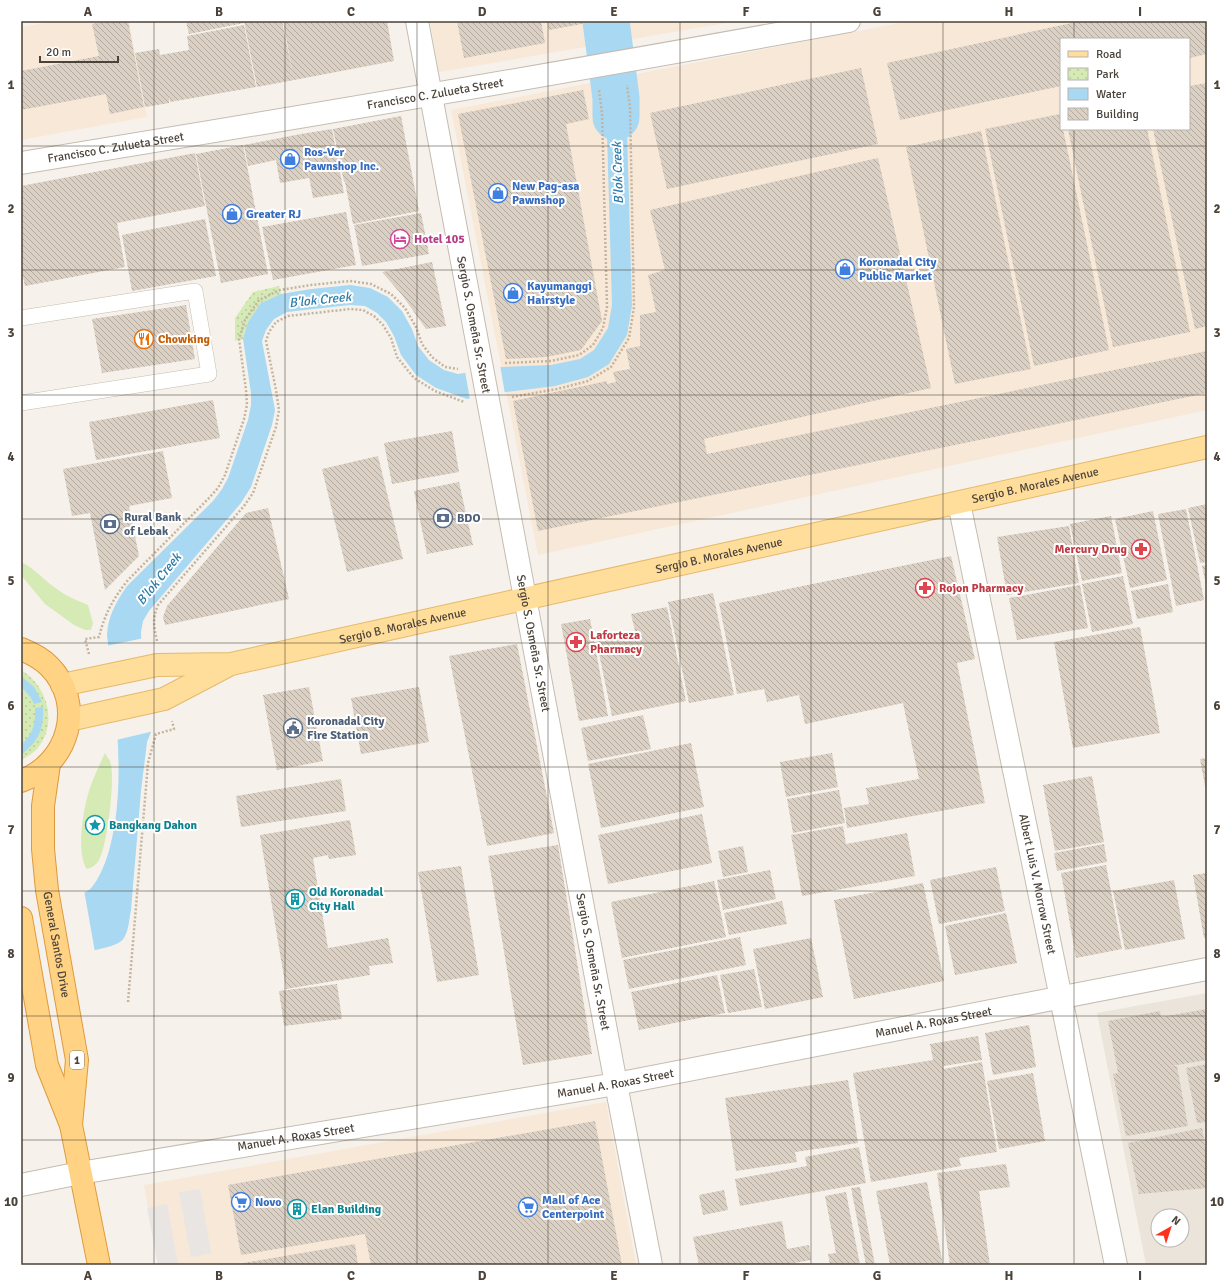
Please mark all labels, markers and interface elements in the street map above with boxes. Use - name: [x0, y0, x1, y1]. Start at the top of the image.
- text: A: [84, 4, 93, 20]
- text: B: [215, 4, 223, 20]
- text: C: [347, 4, 355, 20]
- text: D: [478, 4, 487, 20]
- text: E: [610, 4, 618, 20]
- text: F: [743, 4, 750, 20]
- text: G: [873, 4, 881, 20]
- text: H: [1005, 4, 1013, 20]
- text: I: [1138, 4, 1142, 20]
- scale bar: [40, 38, 118, 64]
- legend: [1060, 38, 1190, 130]
- text: 20 m: [46, 45, 71, 60]
- text: Road: [1096, 47, 1122, 62]
- text: Park: [1096, 67, 1119, 82]
- street label: Francisco C. Zulueta Street: [366, 75, 505, 113]
- text: 1: [7, 77, 15, 93]
- text: 1: [1213, 77, 1221, 93]
- text: Water: [1096, 87, 1127, 102]
- text: Building: [1096, 107, 1139, 122]
- street label: Francisco C. Zulueta Street: [46, 129, 185, 166]
- water label: B'lok Creek: [609, 140, 627, 204]
- place label: Ros-Ver Pawnshop Inc.: [304, 145, 379, 174]
- shop icon: Ros-Ver Pawnshop Inc.: [279, 148, 301, 170]
- place label: New Pag-asa Pawnshop: [512, 179, 579, 208]
- shop icon: New Pag-asa Pawnshop: [487, 182, 509, 204]
- text: 2: [7, 201, 15, 217]
- text: 2: [1213, 201, 1221, 217]
- shop icon: Greater RJ: [221, 203, 243, 225]
- place label: Greater RJ: [246, 207, 301, 222]
- hotel icon: Hotel 105: [389, 228, 411, 250]
- place label: Hotel 105: [414, 232, 465, 247]
- street label: Sergio S. Osmeña Sr. Street: [454, 255, 494, 395]
- place label: Koronadal City Public Market: [859, 255, 937, 284]
- shop icon: Koronadal City Public Market: [834, 258, 856, 280]
- place label: Kayumanggi Hairstyle: [527, 279, 592, 308]
- shop icon: Kayumanggi Hairstyle: [502, 282, 524, 304]
- water label: B'lok Creek: [288, 289, 353, 311]
- text: 3: [7, 325, 15, 341]
- text: 3: [1213, 325, 1221, 341]
- restaurant icon: Chowking: [133, 328, 155, 350]
- place label: Chowking: [158, 332, 211, 347]
- text: 4: [7, 449, 15, 465]
- text: 4: [1213, 449, 1221, 465]
- street label: Sergio B. Morales Avenue: [970, 464, 1100, 507]
- bank icon: BDO: [432, 507, 454, 529]
- place label: Rural Bank of Lebak: [124, 510, 182, 539]
- place label: BDO: [457, 511, 480, 526]
- bank icon: Rural Bank of Lebak: [99, 513, 121, 535]
- street label: Sergio B. Morales Avenue: [654, 534, 784, 577]
- pharmacy icon: Mercury Drug: [1130, 538, 1152, 560]
- place label: Mercury Drug: [1055, 542, 1128, 557]
- water label: B'lok Creek: [133, 549, 186, 608]
- text: 5: [7, 573, 15, 589]
- street label: Sergio S. Osmeña Sr. Street: [513, 573, 554, 713]
- text: 5: [1213, 573, 1221, 589]
- pharmacy icon: Rojon Pharmacy: [914, 577, 936, 599]
- place label: Rojon Pharmacy: [939, 581, 1024, 596]
- street label: Sergio B. Morales Avenue: [338, 604, 468, 647]
- place label: Laforteza Pharmacy: [590, 628, 642, 657]
- pharmacy icon: Laforteza Pharmacy: [565, 631, 587, 653]
- text: 6: [7, 698, 15, 714]
- text: 6: [1213, 698, 1221, 714]
- place label: Koronadal City Fire Station: [307, 714, 385, 743]
- public building icon: Koronadal City Fire Station: [282, 717, 304, 739]
- street label: Albert Luis V. Morrow Street: [1016, 812, 1059, 956]
- place icon: Bangkang Dahon: [84, 814, 106, 836]
- place label: Bangkang Dahon: [109, 818, 197, 833]
- text: 7: [7, 822, 15, 838]
- text: 7: [1213, 822, 1221, 838]
- place label: Old Koronadal City Hall: [309, 885, 384, 914]
- building icon: Old Koronadal City Hall: [284, 888, 306, 910]
- street label: General Santos Drive: [40, 890, 73, 999]
- street label: Sergio S. Osmeña Sr. Street: [573, 892, 613, 1032]
- text: 8: [7, 946, 15, 962]
- text: 8: [1213, 946, 1221, 962]
- street label: Manuel A. Roxas Street: [874, 1004, 993, 1041]
- road number: 1: [70, 1051, 84, 1069]
- street label: Manuel A. Roxas Street: [556, 1065, 675, 1101]
- text: 9: [7, 1070, 15, 1086]
- text: 9: [1213, 1070, 1221, 1086]
- street label: Manuel A. Roxas Street: [236, 1120, 356, 1154]
- supermarket icon: Novo: [230, 1191, 252, 1213]
- place label: Mall of Ace Centerpoint: [542, 1193, 605, 1222]
- text: 10: [4, 1194, 18, 1210]
- text: 10: [1210, 1194, 1224, 1210]
- place label: Novo: [255, 1195, 281, 1210]
- supermarket icon: Mall of Ace Centerpoint: [517, 1196, 539, 1218]
- building icon: Elan Building: [286, 1198, 308, 1220]
- place label: Elan Building: [311, 1202, 382, 1217]
- north arrow: [1150, 1208, 1190, 1248]
- text: N: [1169, 1213, 1183, 1228]
- text: A: [84, 1268, 93, 1284]
- text: B: [215, 1268, 223, 1284]
- text: C: [347, 1268, 355, 1284]
- text: D: [478, 1268, 487, 1284]
- text: E: [610, 1268, 618, 1284]
- text: F: [743, 1268, 750, 1284]
- text: G: [873, 1268, 881, 1284]
- text: H: [1005, 1268, 1013, 1284]
- text: I: [1138, 1268, 1142, 1284]

